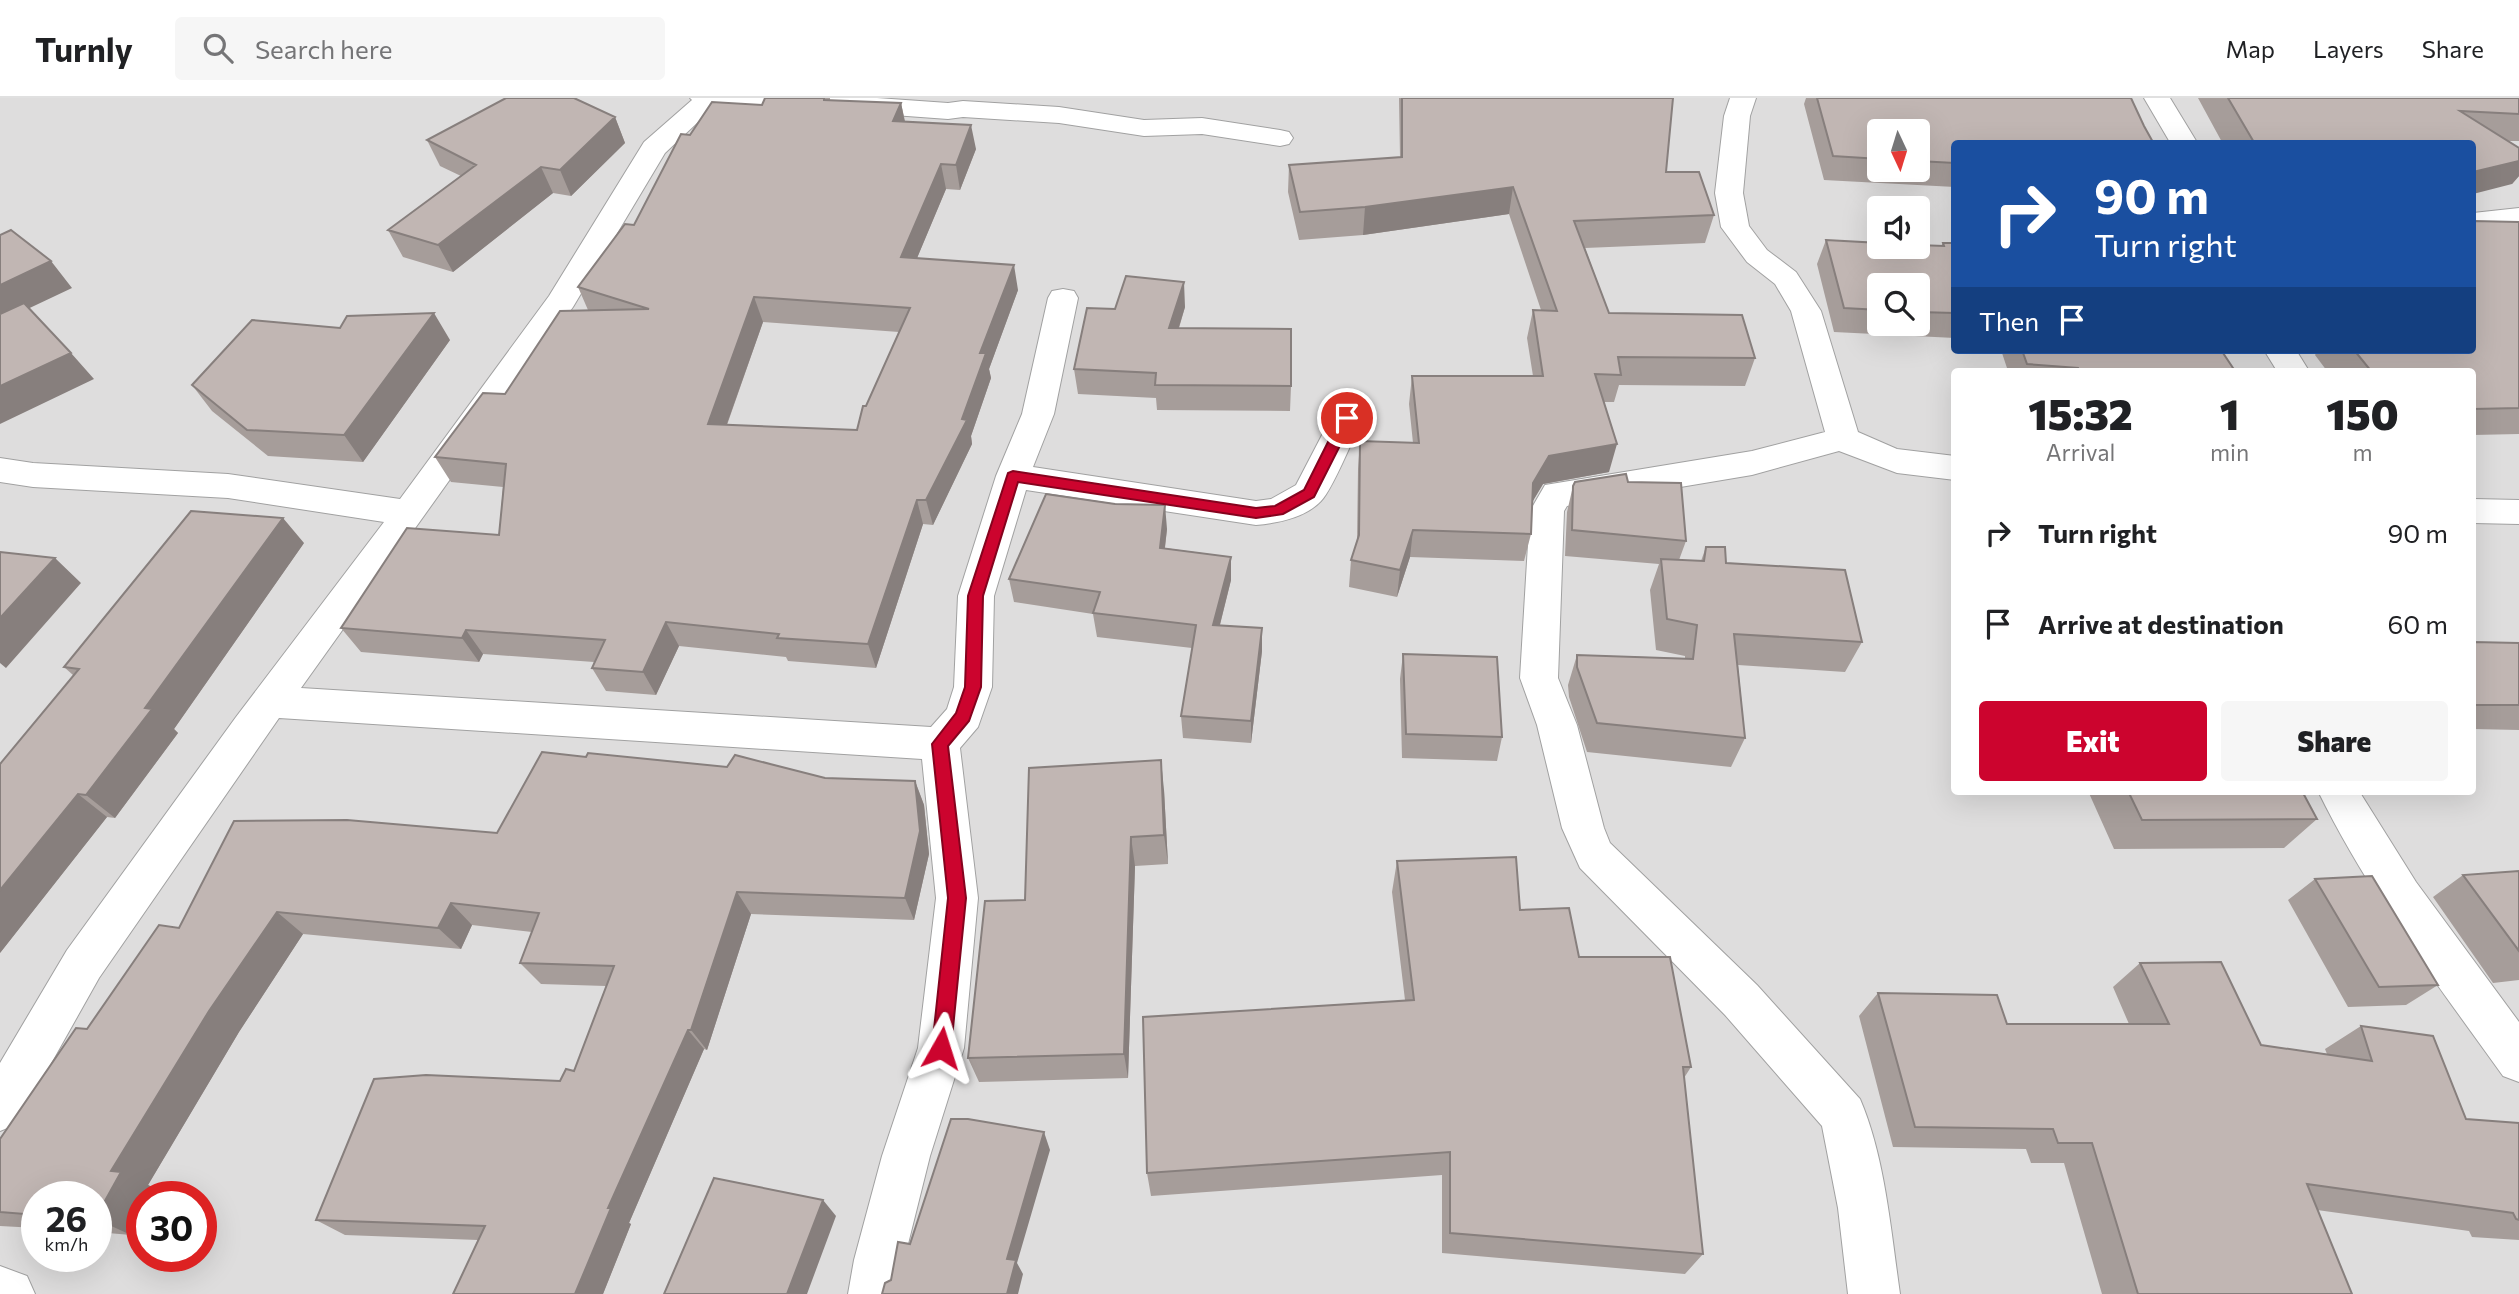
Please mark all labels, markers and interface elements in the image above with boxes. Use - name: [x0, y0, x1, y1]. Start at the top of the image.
- search box: [175, 17, 665, 80]
- text: Turnly: [35, 28, 133, 69]
- icon: search: [199, 29, 237, 67]
- text: Search here: [255, 33, 392, 64]
- text: Map: [2226, 34, 2275, 63]
- text: Layers: [2313, 34, 2384, 63]
- text: Share: [2422, 34, 2484, 63]
- north arrow: [1867, 119, 1930, 182]
- map controls: [1867, 119, 1930, 336]
- text: 90 m: [2094, 164, 2209, 224]
- icon: right: [1979, 168, 2070, 259]
- button: sound: [1867, 196, 1930, 259]
- text: Turn right: [2094, 224, 2237, 264]
- button: search: [1867, 273, 1930, 336]
- icon: arrive: [2053, 301, 2091, 339]
- text: Then: [1979, 305, 2039, 336]
- text: 15:32: [2028, 387, 2133, 439]
- text: 1: [2220, 387, 2239, 439]
- text: 150: [2326, 387, 2399, 439]
- pin: [1317, 388, 1377, 448]
- icon: arrive: [1328, 399, 1366, 437]
- text: Arrival: [2046, 438, 2115, 466]
- text: min: [2210, 438, 2249, 466]
- text: m: [2353, 438, 2373, 466]
- icon: right: [1979, 514, 2017, 552]
- text: Turn right: [2038, 517, 2157, 548]
- text: 90 m: [2388, 517, 2448, 548]
- icon: arrive: [1979, 605, 2017, 643]
- text: Arrive at destination: [2038, 608, 2284, 639]
- text: 60 m: [2388, 608, 2448, 639]
- button: Exit: [1979, 701, 2207, 781]
- button: Share: [2221, 701, 2448, 781]
- position arrow: [904, 1011, 978, 1085]
- speed limit sign: 30: [126, 1181, 217, 1272]
- text: 26: [46, 1196, 87, 1239]
- text: km/h: [45, 1233, 88, 1255]

